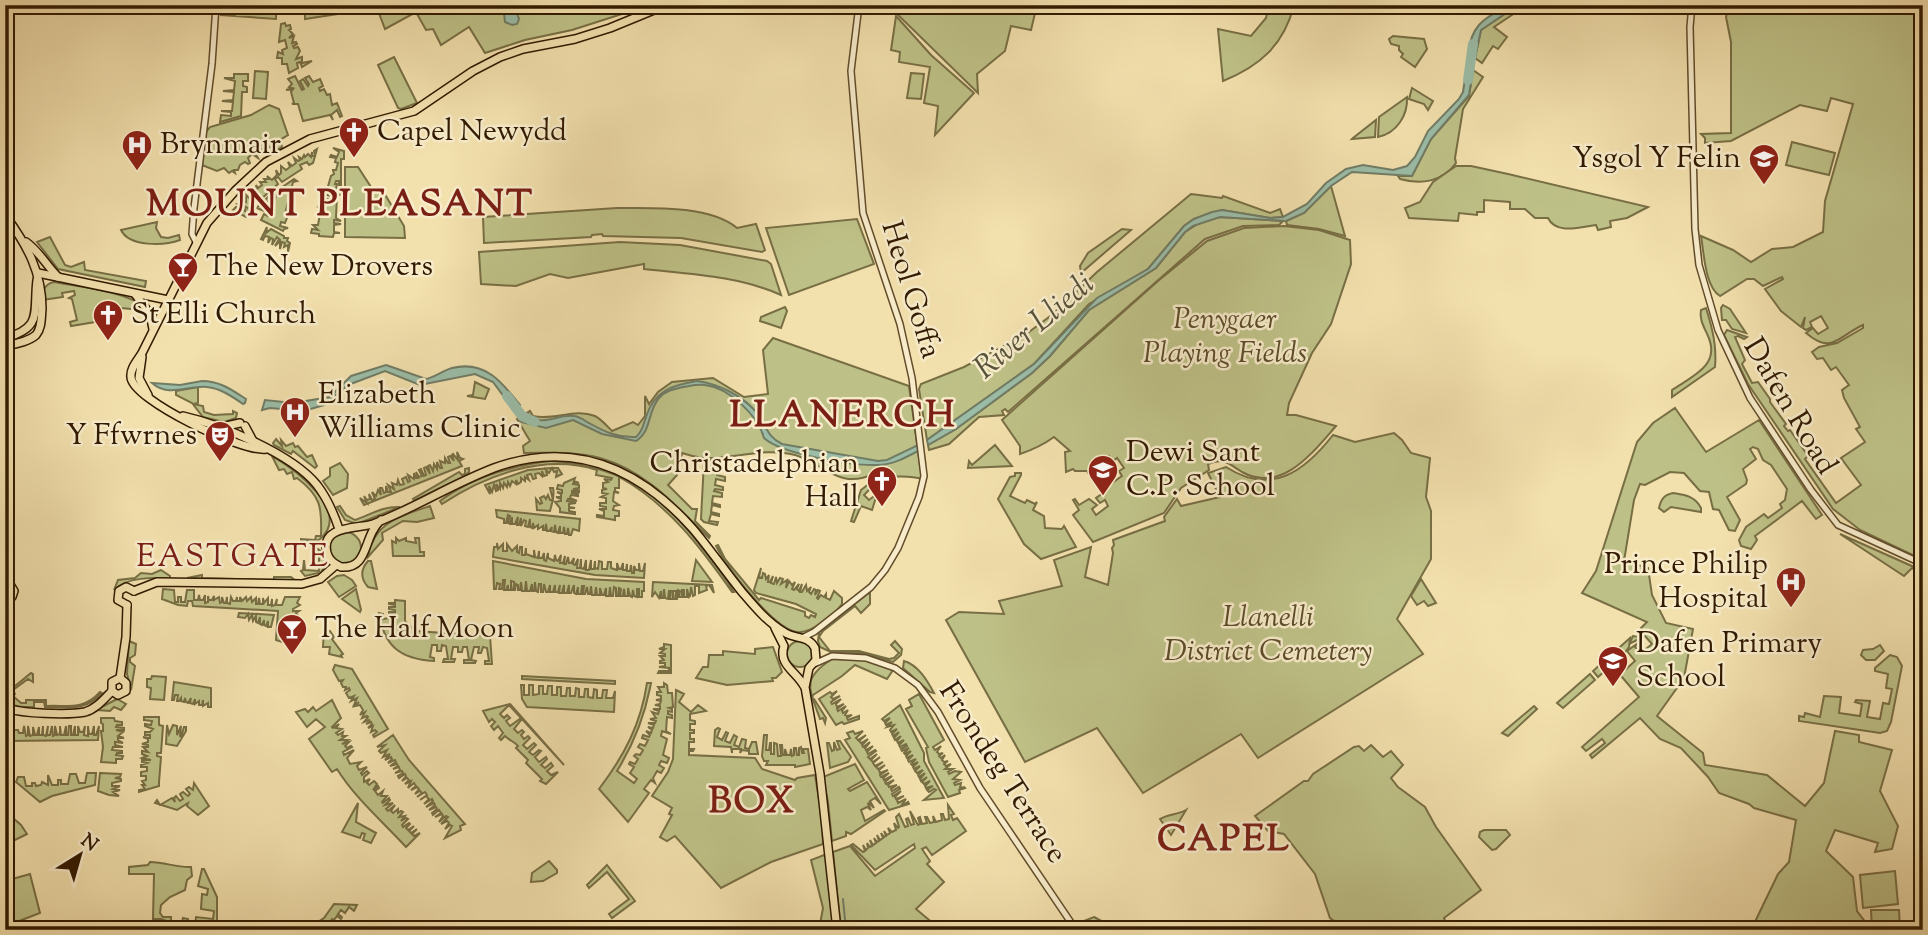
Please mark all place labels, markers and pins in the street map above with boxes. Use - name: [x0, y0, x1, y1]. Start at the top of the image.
- place label: Capel Newydd: [377, 111, 567, 154]
- church icon: Capel Newydd: [337, 115, 371, 159]
- place label: Brynmair: [160, 124, 281, 167]
- hospital icon: Brynmair: [120, 128, 154, 172]
- place label: Ysgol Y Felin: [1572, 138, 1741, 181]
- school or university icon: Ysgol Y Felin: [1747, 142, 1781, 186]
- place label: The New Drovers: [206, 246, 433, 289]
- bar icon: The New Drovers: [166, 250, 200, 294]
- place label: St Elli Church: [131, 294, 317, 337]
- church icon: St Elli Church: [91, 298, 125, 342]
- place label: Elizabeth Williams Clinic: [318, 374, 521, 451]
- hospital icon: Elizabeth Williams Clinic: [278, 395, 312, 439]
- place label: Y Ffwrnes: [66, 415, 197, 458]
- theatre icon: Y Ffwrnes: [203, 419, 237, 463]
- place label: Dewi Sant C.P. School: [1126, 432, 1275, 509]
- place label: Christadelphian Hall: [650, 443, 859, 520]
- school or university icon: Dewi Sant C.P. School: [1086, 453, 1120, 497]
- church icon: Christadelphian Hall: [865, 464, 899, 508]
- place label: Prince Philip Hospital: [1604, 544, 1768, 621]
- hospital icon: Prince Philip Hospital: [1774, 565, 1808, 609]
- place label: The Half Moon: [315, 608, 514, 651]
- bar icon: The Half Moon: [275, 612, 309, 656]
- place label: Dafen Primary School: [1636, 623, 1822, 700]
- school or university icon: Dafen Primary School: [1596, 644, 1630, 688]

